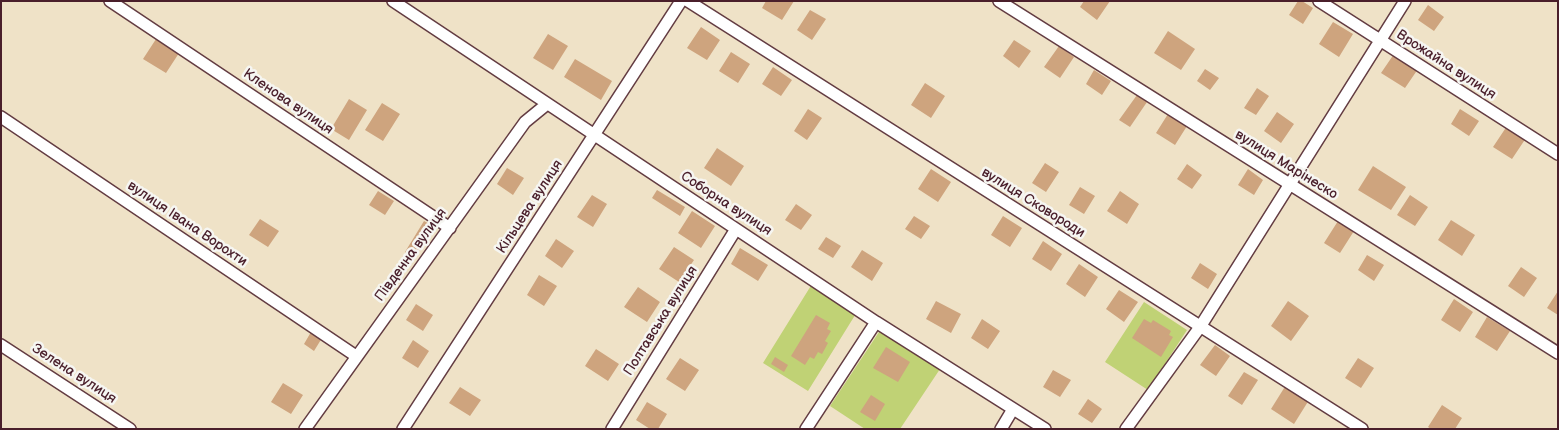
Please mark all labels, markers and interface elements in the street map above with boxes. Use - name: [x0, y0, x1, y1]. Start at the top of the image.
- street label: Врожайна вулиця: [1393, 27, 1499, 103]
- street label: Кленова вулиця: [240, 66, 336, 138]
- street label: вулиця Марінеско: [1232, 127, 1340, 203]
- street label: Кільцева вулиця: [493, 157, 567, 257]
- street label: вулиця Сковороди: [978, 164, 1088, 242]
- street label: Соборна вулиця: [677, 168, 775, 240]
- street label: вулиця Івана Ворохти: [124, 178, 250, 270]
- street label: Південна вулиця: [372, 205, 450, 305]
- street label: Полтавська вулиця: [620, 263, 702, 379]
- street label: Зелена вулиця: [29, 340, 119, 408]

